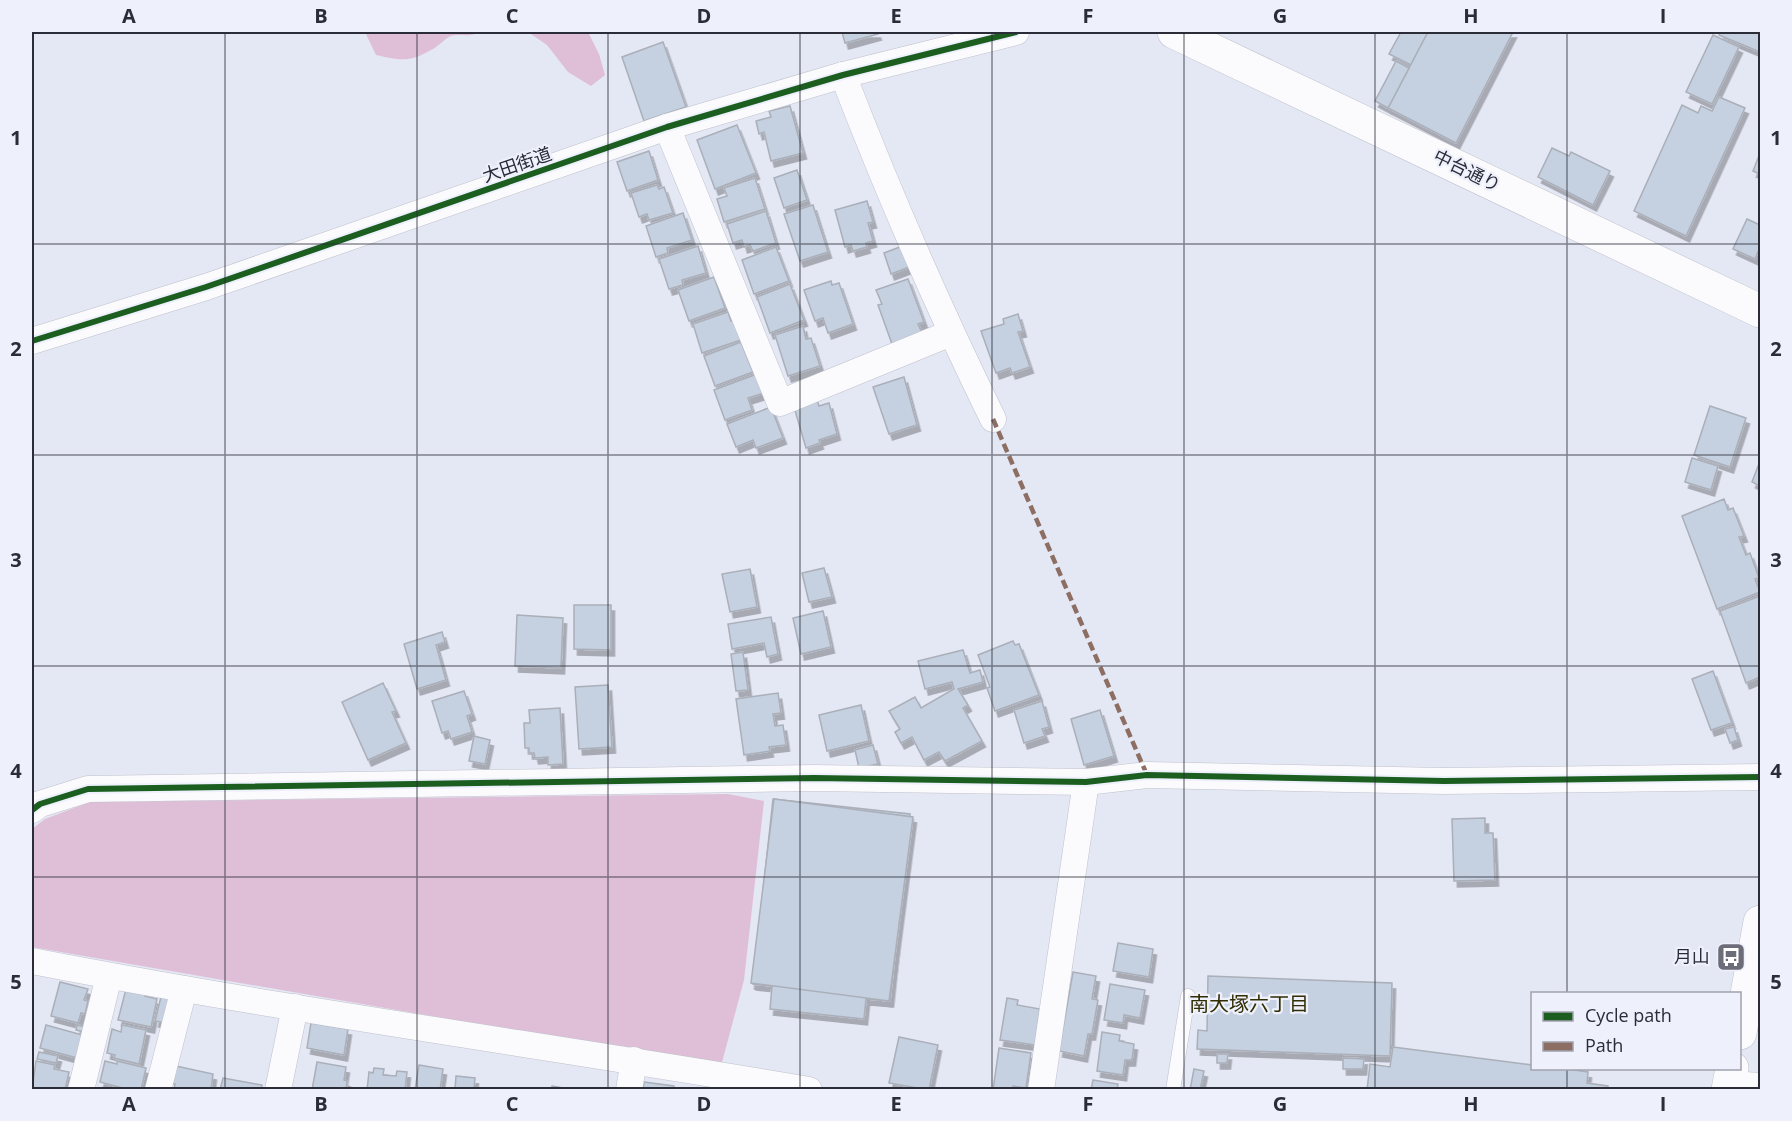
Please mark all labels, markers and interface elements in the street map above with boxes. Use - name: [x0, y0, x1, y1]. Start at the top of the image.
- text: A: [122, 2, 136, 29]
- text: B: [314, 2, 328, 29]
- text: C: [506, 2, 519, 29]
- text: D: [697, 2, 711, 29]
- text: E: [890, 2, 902, 29]
- text: F: [1083, 2, 1093, 29]
- text: G: [1273, 2, 1287, 29]
- text: H: [1463, 2, 1479, 29]
- text: I: [1660, 2, 1666, 29]
- text: 1: [10, 124, 22, 151]
- text: 1: [1770, 124, 1782, 151]
- street label: 大田街道: [479, 141, 555, 187]
- street label: 中台通り: [1430, 144, 1505, 197]
- text: 2: [10, 335, 22, 362]
- text: 2: [1770, 335, 1782, 362]
- text: 3: [10, 546, 22, 573]
- text: 3: [1770, 546, 1782, 573]
- text: 4: [10, 757, 22, 784]
- text: 4: [1770, 757, 1782, 784]
- bus stop icon: 月山: [1715, 941, 1747, 973]
- place label: 月山: [1674, 944, 1710, 968]
- text: 5: [10, 968, 22, 995]
- text: 5: [1770, 968, 1782, 995]
- district label: 南大塚六丁目: [1189, 990, 1309, 1017]
- legend: [1531, 992, 1741, 1070]
- text: Cycle path: [1585, 1003, 1672, 1027]
- text: Path: [1585, 1033, 1623, 1057]
- text: A: [122, 1090, 136, 1117]
- text: B: [314, 1090, 328, 1117]
- text: C: [506, 1090, 519, 1117]
- text: D: [697, 1090, 711, 1117]
- text: E: [890, 1090, 902, 1117]
- text: F: [1083, 1090, 1093, 1117]
- text: G: [1273, 1090, 1287, 1117]
- text: H: [1463, 1090, 1479, 1117]
- text: I: [1660, 1090, 1666, 1117]

